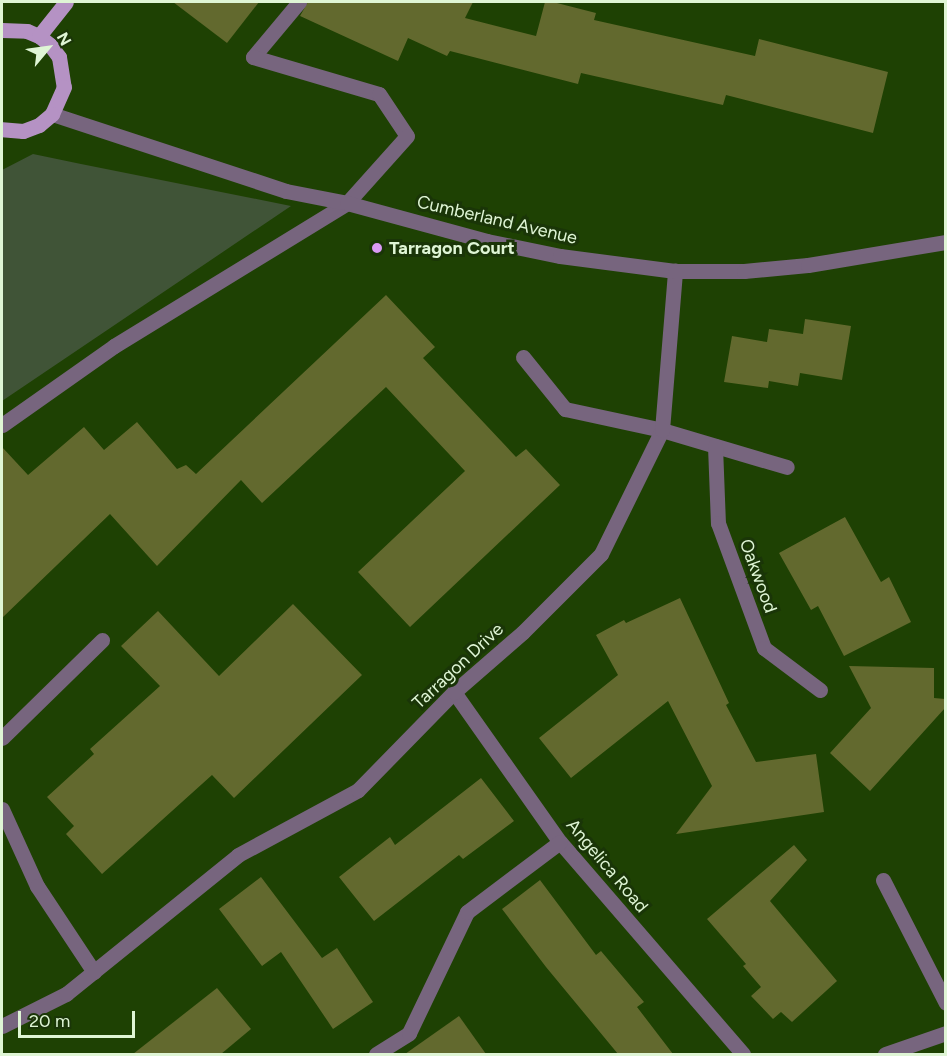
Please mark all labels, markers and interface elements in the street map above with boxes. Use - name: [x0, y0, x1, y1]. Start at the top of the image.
- north arrow: [18, 18, 78, 78]
- text: N: [53, 29, 75, 49]
- street label: Cumberland Avenue: [415, 191, 579, 249]
- place label: Tarragon Court: [389, 237, 515, 259]
- marker: Tarragon Court: [370, 241, 384, 255]
- street label: Oakwood: [735, 536, 781, 616]
- street label: Tarragon Drive: [408, 618, 508, 714]
- street label: Angelica Road: [562, 815, 652, 917]
- scale bar: [21, 999, 138, 1037]
- text: 20 m: [29, 1010, 70, 1032]

